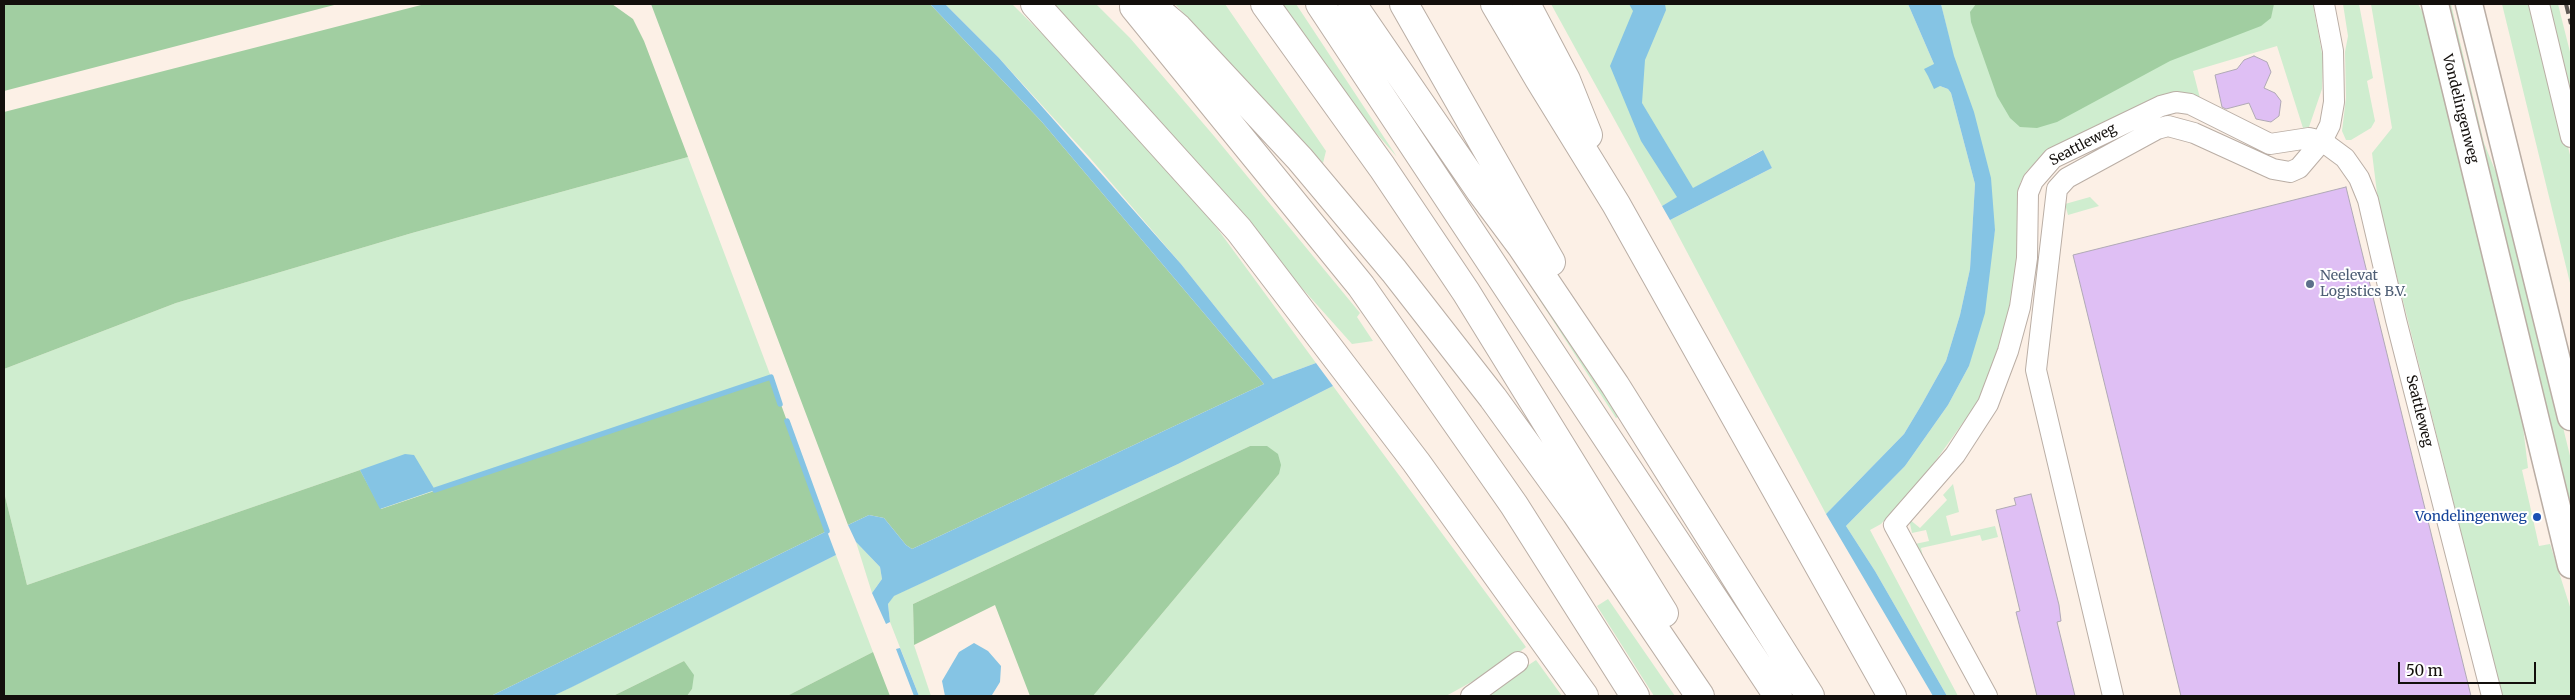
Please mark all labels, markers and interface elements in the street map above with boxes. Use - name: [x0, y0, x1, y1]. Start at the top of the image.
- street label: Vondelingenweg: [2438, 53, 2482, 165]
- street label: Seattleweg: [2047, 120, 2119, 170]
- place label: Neelevat Logistics B.V.: [2320, 268, 2407, 300]
- marker: Neelevat Logistics B.V.: [2304, 278, 2316, 290]
- street label: Seattleweg: [2402, 373, 2436, 449]
- place label: Vondelingenweg: [2415, 509, 2527, 525]
- marker: Vondelingenweg: [2531, 511, 2543, 523]
- scale bar: [2400, 652, 2538, 684]
- text: 50 m: [2406, 661, 2443, 680]

